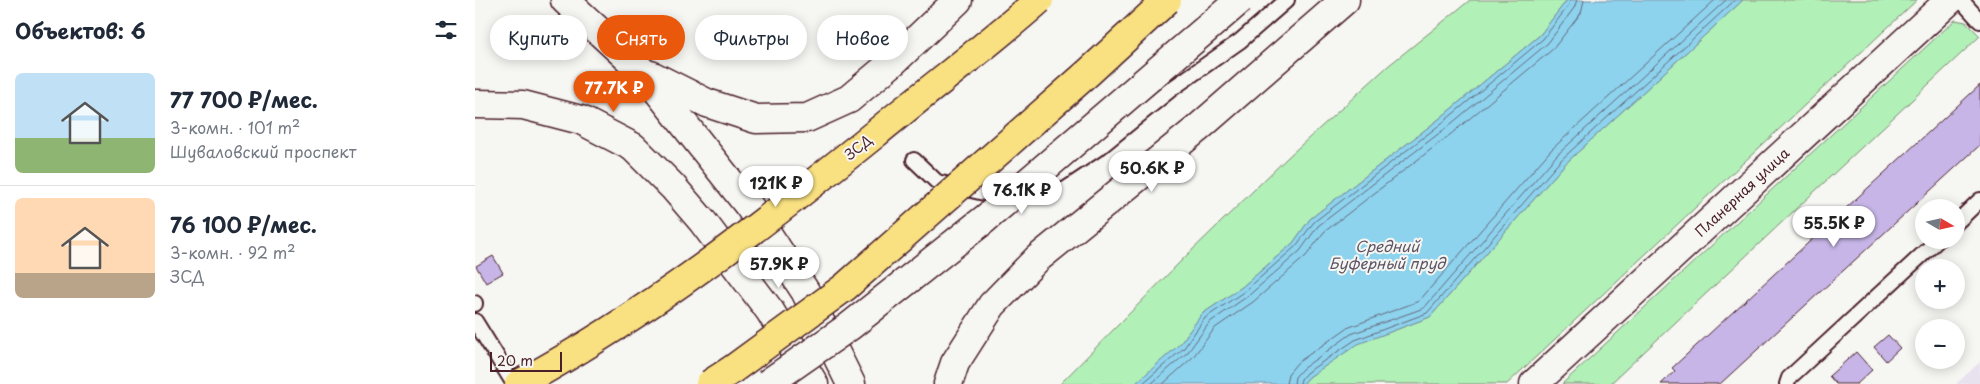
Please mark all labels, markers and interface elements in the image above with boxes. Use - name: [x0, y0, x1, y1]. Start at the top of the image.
- text: Объектов: 6: [15, 14, 146, 46]
- chip: Купить: [490, 15, 587, 60]
- chip: Снять: [597, 15, 685, 60]
- chip: Фильтры: [695, 15, 807, 60]
- chip: Новое: [817, 15, 908, 60]
- icon: filters: [432, 16, 460, 44]
- pin: 77.7K ₽: [568, 70, 660, 113]
- text: 77.7K ₽: [585, 75, 643, 99]
- text: 77 700 ₽/мес.: [170, 83, 318, 115]
- icon: home: [55, 93, 115, 153]
- text: 3-комн. · 101 m²: [170, 115, 300, 139]
- street label: ЗСД: [840, 129, 876, 165]
- text: Шуваловский проспект: [170, 139, 357, 163]
- street label: Планерная улица: [1690, 142, 1794, 241]
- pin: 50.6K ₽: [1106, 150, 1198, 193]
- text: 50.6K ₽: [1120, 155, 1184, 179]
- pin: 121K ₽: [735, 166, 817, 208]
- text: 121K ₽: [749, 170, 803, 194]
- pin: 76.1K ₽: [976, 172, 1068, 215]
- text: 76.1K ₽: [993, 177, 1051, 201]
- north arrow: [1915, 199, 1965, 249]
- map controls: [1915, 199, 1965, 369]
- pin: 55.5K ₽: [1788, 206, 1880, 248]
- text: 76 100 ₽/мес.: [170, 208, 317, 240]
- text: 55.5K ₽: [1803, 210, 1865, 234]
- icon: home: [55, 218, 115, 278]
- water label: Средний Буферный пруд: [1329, 234, 1447, 274]
- text: 3-комн. · 92 m²: [170, 240, 295, 264]
- pin: 57.9K ₽: [733, 246, 825, 289]
- text: 57.9K ₽: [749, 251, 809, 275]
- button: +: [1915, 259, 1965, 309]
- text: ЗСД: [170, 264, 205, 288]
- button: −: [1915, 319, 1965, 369]
- scale bar: [490, 349, 563, 372]
- text: 20 m: [497, 350, 533, 371]

